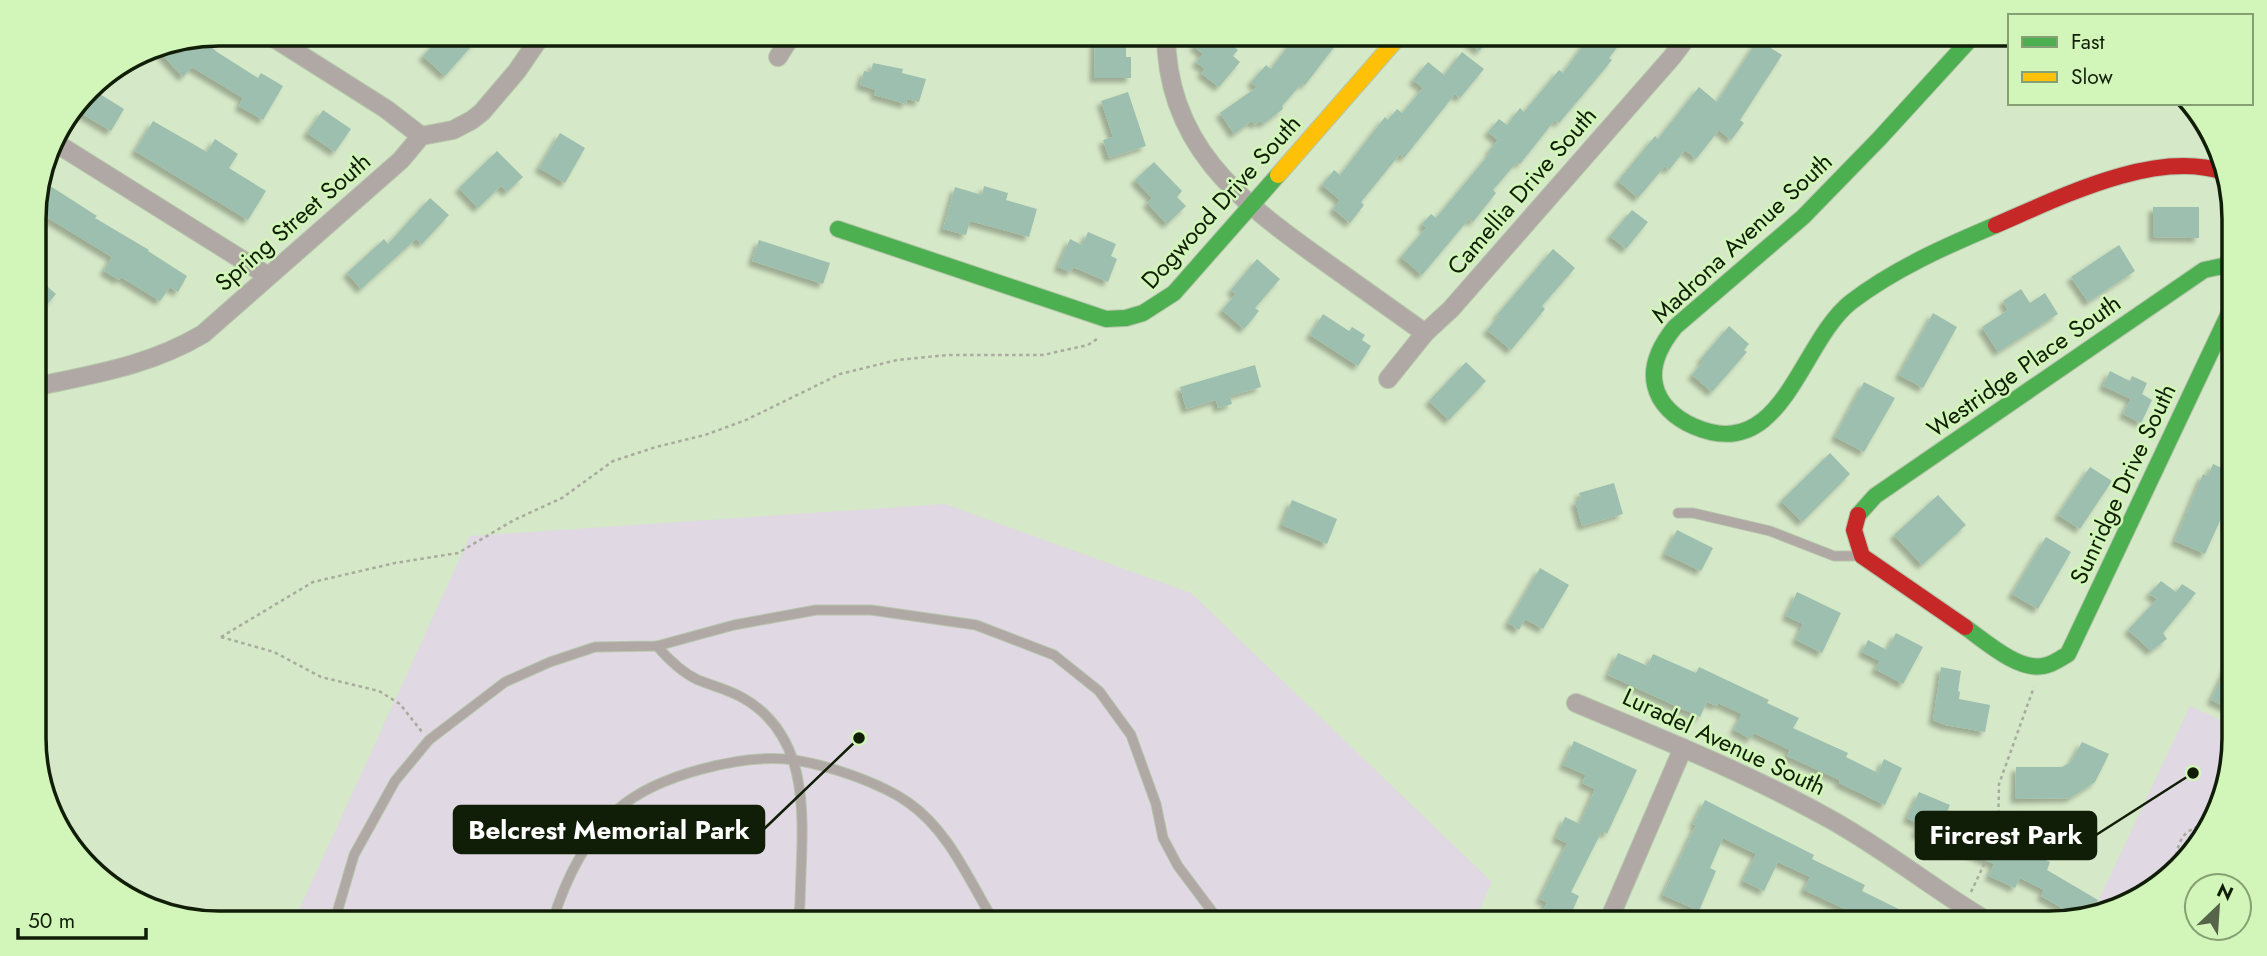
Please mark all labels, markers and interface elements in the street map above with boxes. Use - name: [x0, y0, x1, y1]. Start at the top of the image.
- legend: [2008, 14, 2253, 105]
- text: Fast: [2071, 27, 2104, 57]
- text: Slow: [2071, 62, 2113, 92]
- street label: Camellia Drive South: [1439, 99, 1605, 282]
- street label: Dogwood Drive South: [1133, 107, 1309, 297]
- street label: Spring Street South: [207, 144, 378, 299]
- street label: Madrona Avenue South: [1643, 144, 1840, 331]
- street label: Westridge Place South: [1920, 285, 2128, 446]
- street label: Sunridge Drive South: [2061, 378, 2184, 590]
- street label: Luradel Avenue South: [1617, 679, 1832, 804]
- callout: Belcrest Memorial Park: [454, 806, 764, 853]
- text: Belcrest Memorial Park: [468, 811, 750, 849]
- callout: Fircrest Park: [1916, 812, 2096, 859]
- text: Fircrest Park: [1930, 816, 2082, 854]
- north arrow: [2183, 872, 2253, 942]
- text: N: [2212, 877, 2238, 907]
- scale bar: [18, 897, 145, 941]
- text: 50 m: [28, 906, 75, 936]

